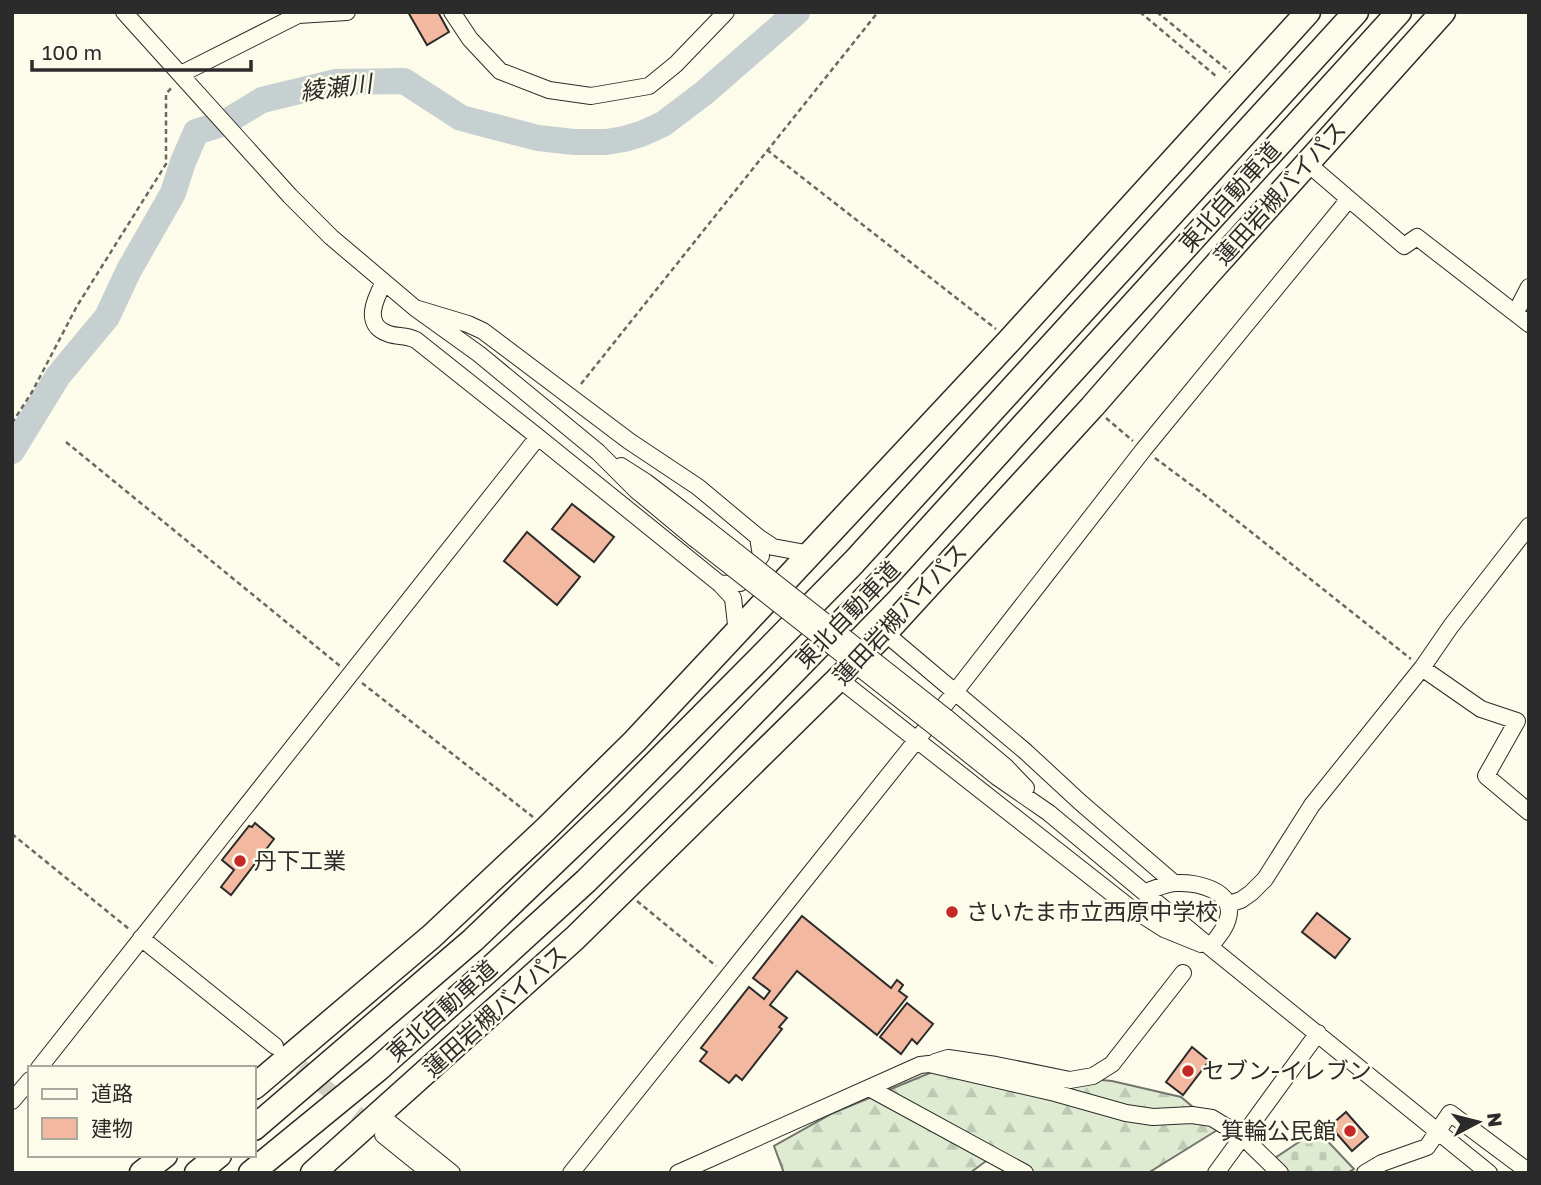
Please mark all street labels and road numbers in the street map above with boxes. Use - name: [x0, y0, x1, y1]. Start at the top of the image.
- street label: 蓮田岩槻バイパス: [1207, 115, 1351, 270]
- street label: 東北自動車道: [1173, 136, 1286, 257]
- street label: 蓮田岩槻バイパス: [826, 537, 972, 690]
- street label: 東北自動車道: [789, 555, 905, 674]
- street label: 蓮田岩槻バイパス: [417, 938, 572, 1082]
- street label: 東北自動車道: [381, 954, 502, 1067]

